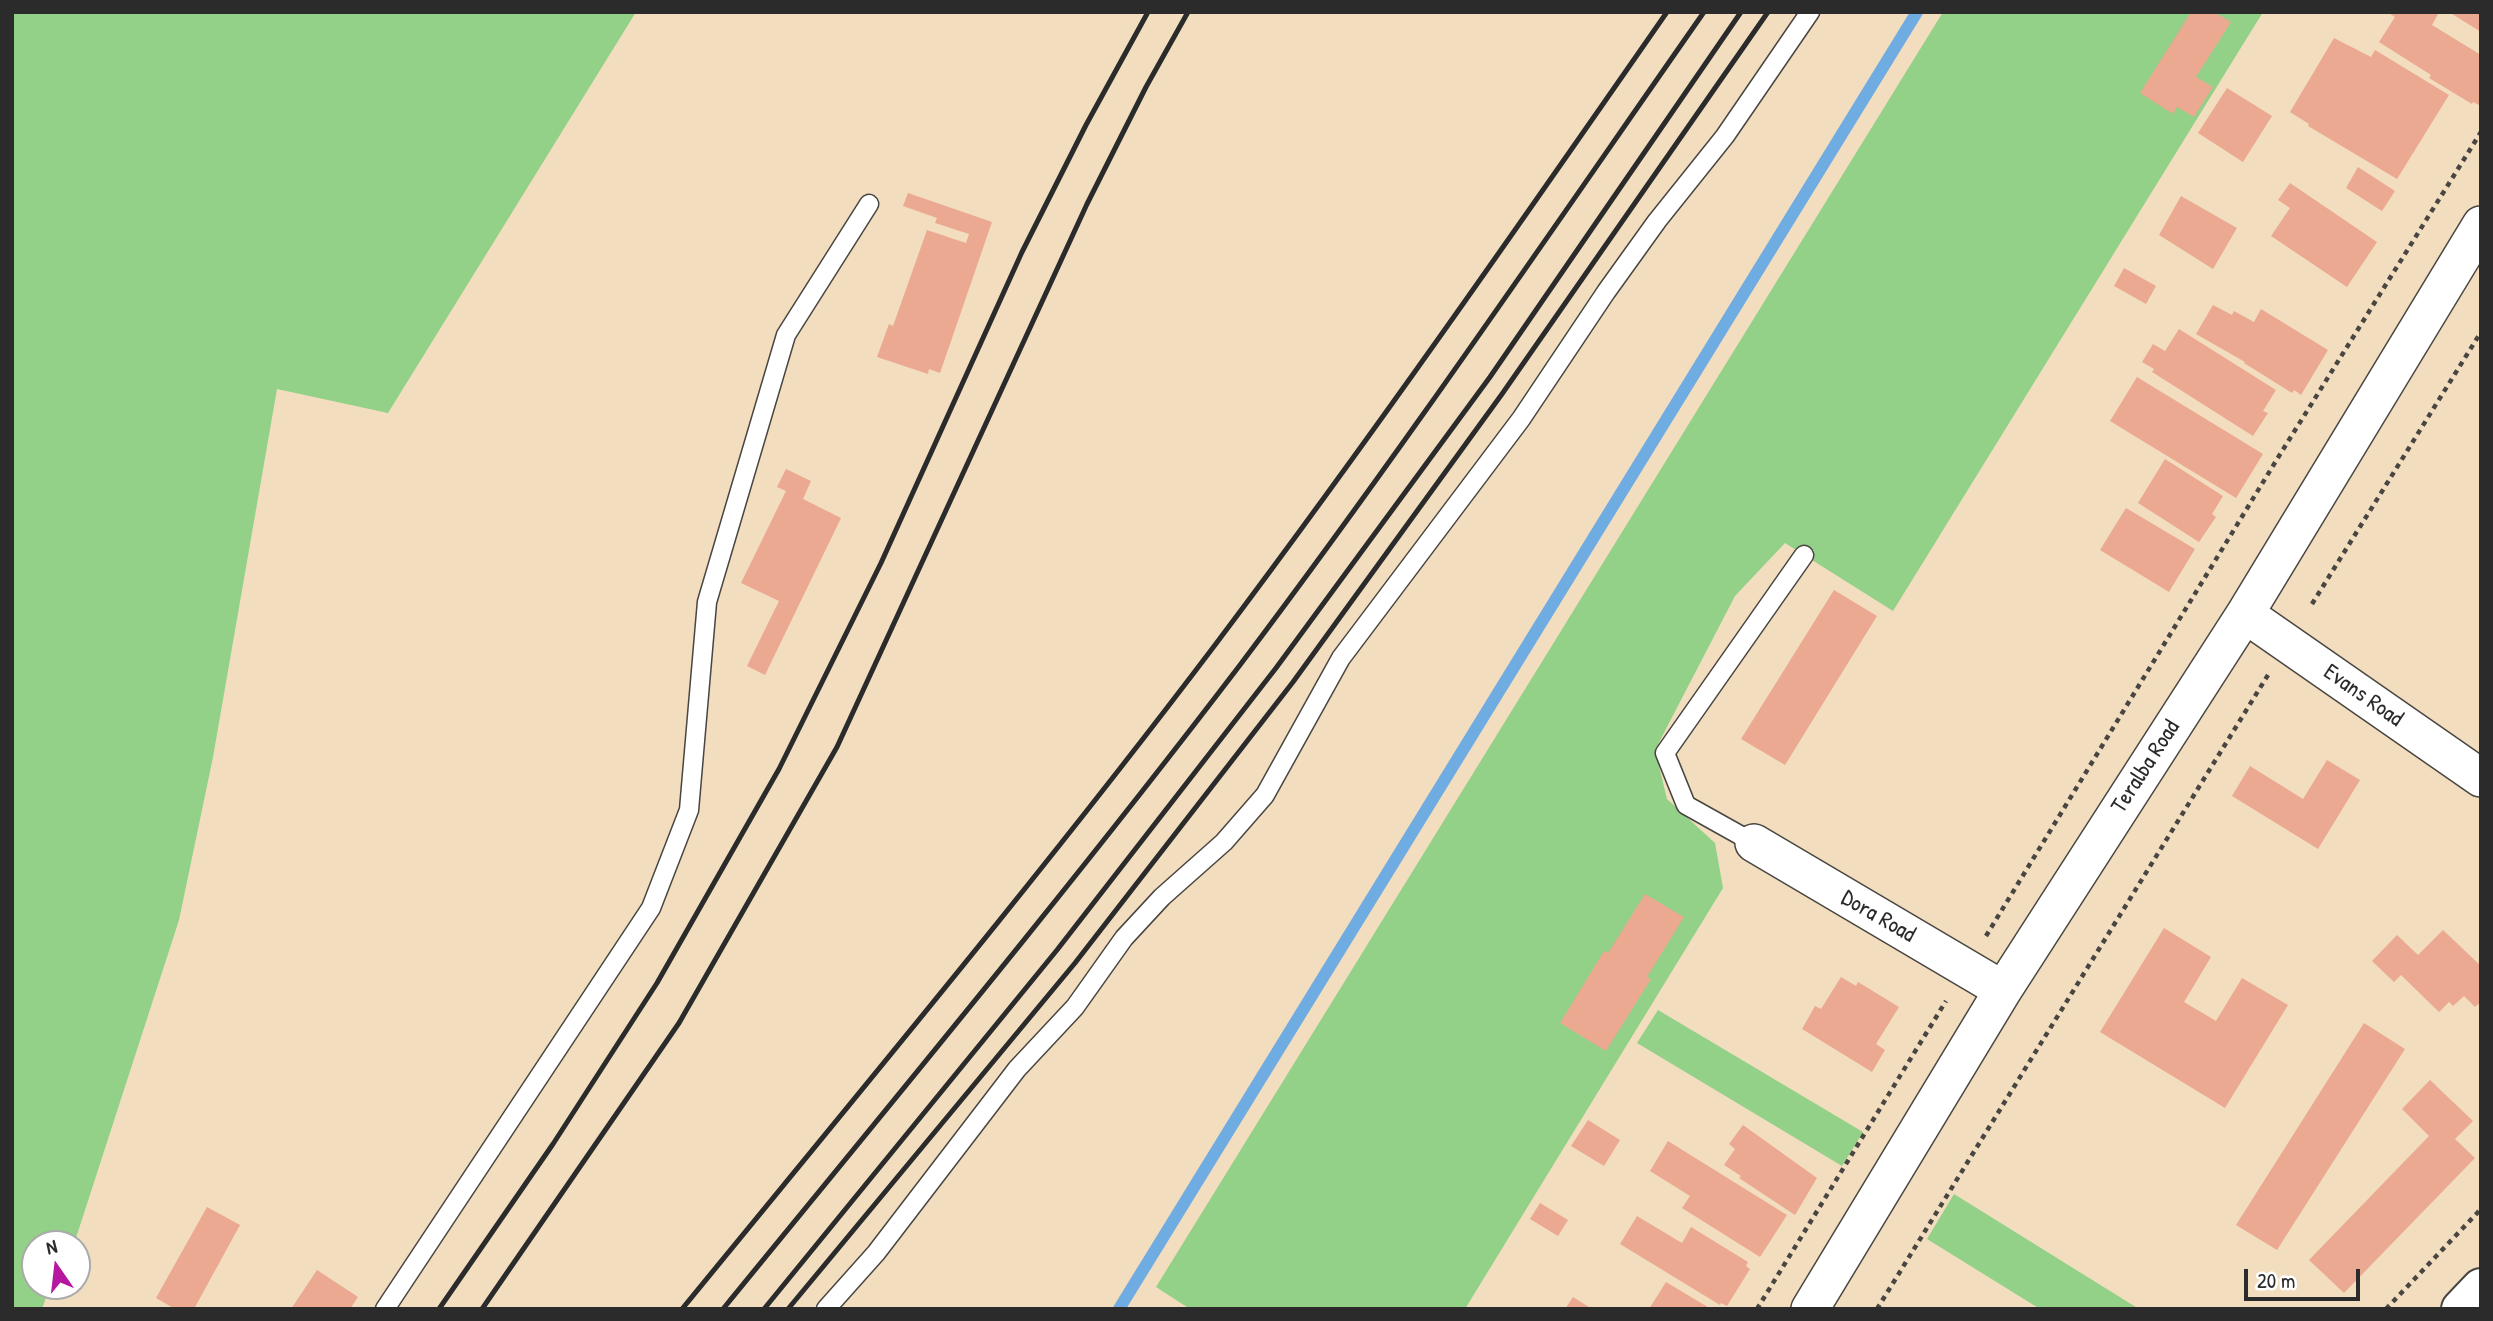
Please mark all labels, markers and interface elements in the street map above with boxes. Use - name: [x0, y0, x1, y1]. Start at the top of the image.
- street label: Evans Road: [2318, 659, 2408, 733]
- street label: Teralba Road: [2106, 715, 2186, 819]
- street label: Dora Road: [1836, 885, 1920, 949]
- north arrow: [21, 1230, 91, 1300]
- text: N: [43, 1233, 59, 1260]
- scale bar: [2248, 1254, 2364, 1298]
- text: 20 m: [2257, 1266, 2295, 1295]

